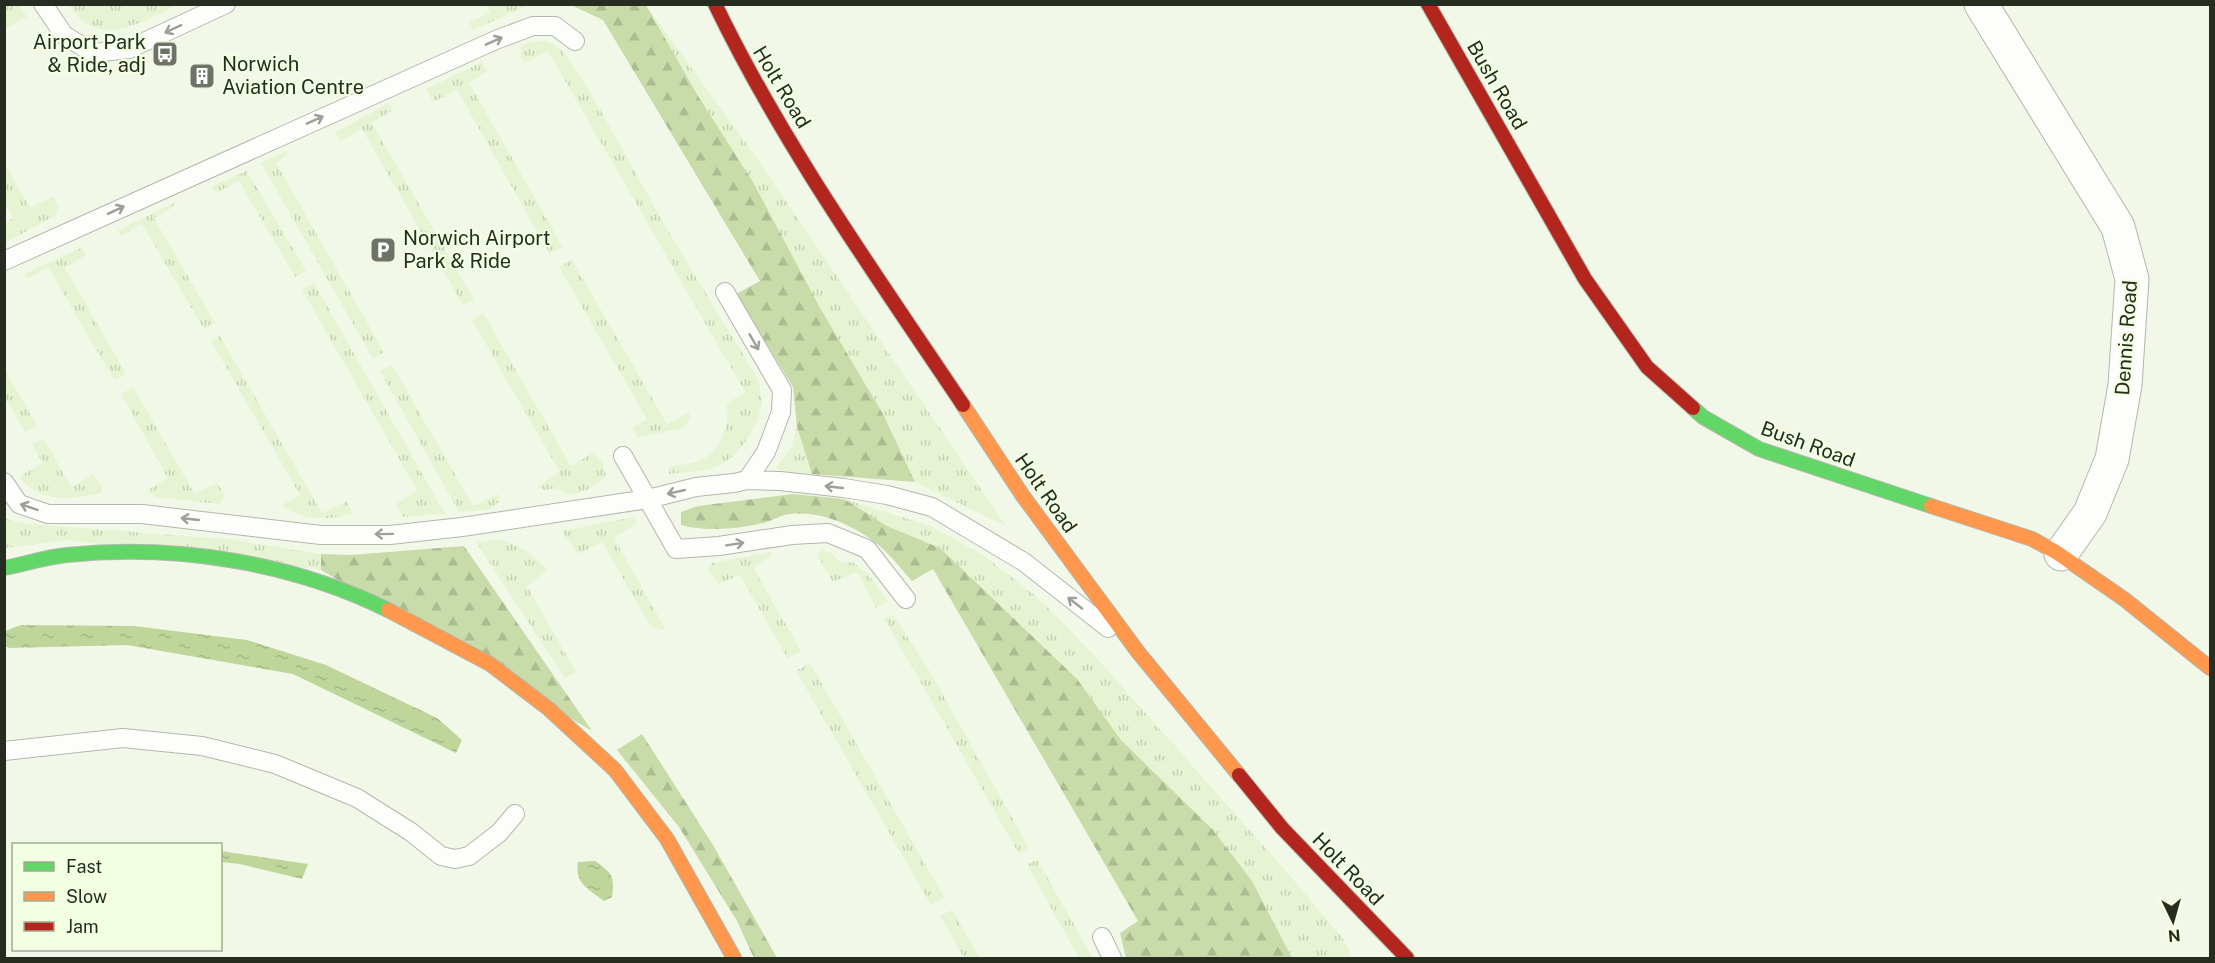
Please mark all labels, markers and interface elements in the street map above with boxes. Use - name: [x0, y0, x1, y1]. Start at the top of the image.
- one-way arrow: [164, 24, 182, 35]
- place label: Airport Park & Ride, adj: [33, 30, 146, 77]
- one-way arrow: [484, 35, 502, 47]
- street label: Bush Road: [1462, 36, 1532, 134]
- bus stop icon: Airport Park & Ride, adj: [150, 39, 180, 69]
- street label: Holt Road: [748, 41, 816, 133]
- place label: Norwich Aviation Centre: [222, 52, 364, 99]
- building icon: Norwich Aviation Centre: [187, 61, 217, 91]
- one-way arrow: [306, 114, 324, 126]
- one-way arrow: [106, 204, 124, 216]
- place label: Norwich Airport Park & Ride: [403, 226, 551, 273]
- parking icon: Norwich Airport Park & Ride: [368, 235, 398, 265]
- street label: Dennis Road: [2110, 280, 2142, 396]
- one-way arrow: [749, 333, 761, 350]
- street label: Bush Road: [1757, 416, 1859, 472]
- street label: Holt Road: [1010, 449, 1082, 537]
- one-way arrow: [825, 481, 844, 492]
- one-way arrow: [667, 487, 686, 498]
- one-way arrow: [20, 501, 39, 512]
- one-way arrow: [180, 513, 200, 524]
- one-way arrow: [374, 529, 394, 540]
- one-way arrow: [724, 538, 744, 549]
- one-way arrow: [1067, 596, 1083, 609]
- street label: Holt Road: [1307, 828, 1389, 910]
- legend: [12, 843, 222, 951]
- text: Fast: [66, 856, 102, 877]
- text: Slow: [66, 886, 107, 907]
- north arrow: [2143, 891, 2203, 951]
- text: Jam: [66, 916, 99, 937]
- text: N: [2167, 925, 2181, 945]

